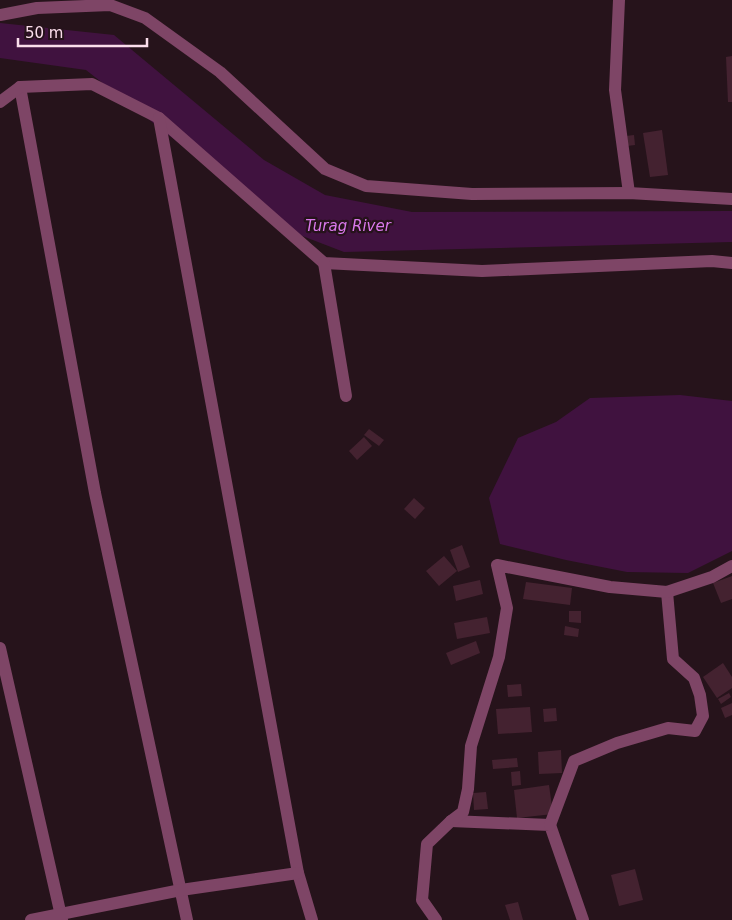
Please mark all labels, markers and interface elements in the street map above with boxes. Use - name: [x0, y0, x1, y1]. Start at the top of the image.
- scale bar: [18, 15, 146, 47]
- text: 50 m: [25, 24, 63, 42]
- water label: Turag River: [305, 217, 392, 235]

